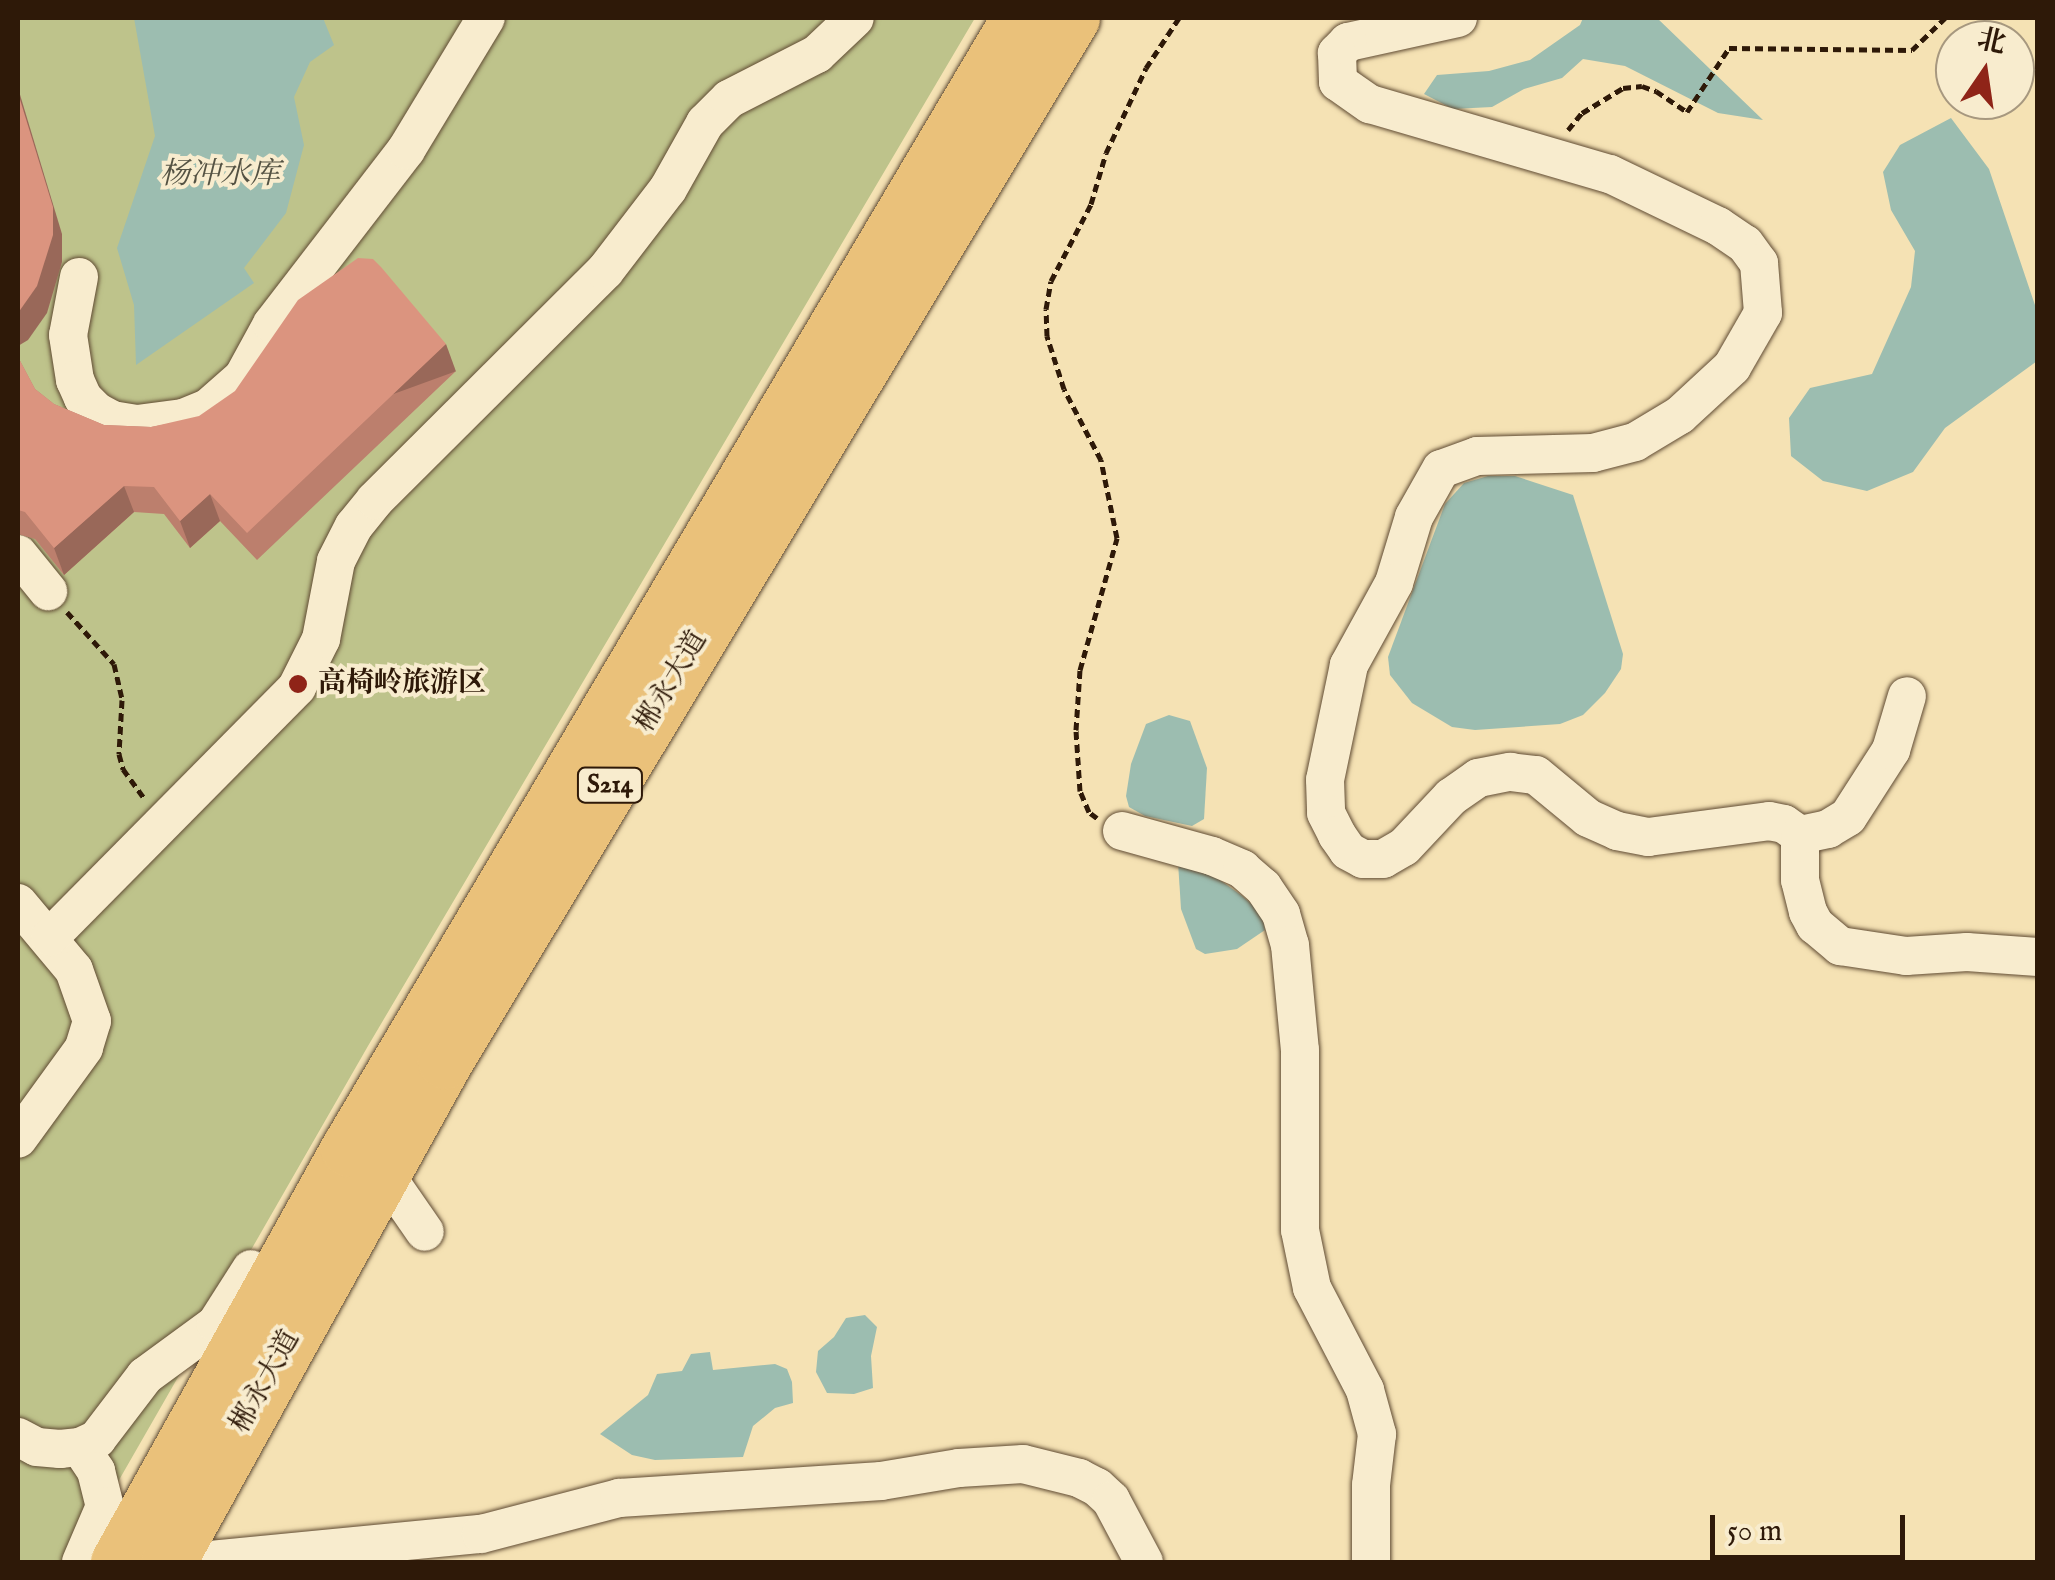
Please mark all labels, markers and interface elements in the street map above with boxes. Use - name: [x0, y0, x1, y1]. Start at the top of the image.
- north arrow: [1935, 20, 2035, 120]
- text: 北: [1974, 22, 2009, 62]
- water label: 杨冲水库: [160, 157, 280, 193]
- street label: 郴永大道: [629, 625, 715, 739]
- place label: 高椅岭旅游区: [318, 667, 486, 701]
- marker: 高椅岭旅游区: [287, 673, 309, 695]
- road number: S214: [575, 765, 645, 805]
- street label: 郴永大道: [224, 1325, 308, 1439]
- scale bar: [1715, 1495, 1910, 1557]
- text: 50 m: [1727, 1513, 1782, 1551]

